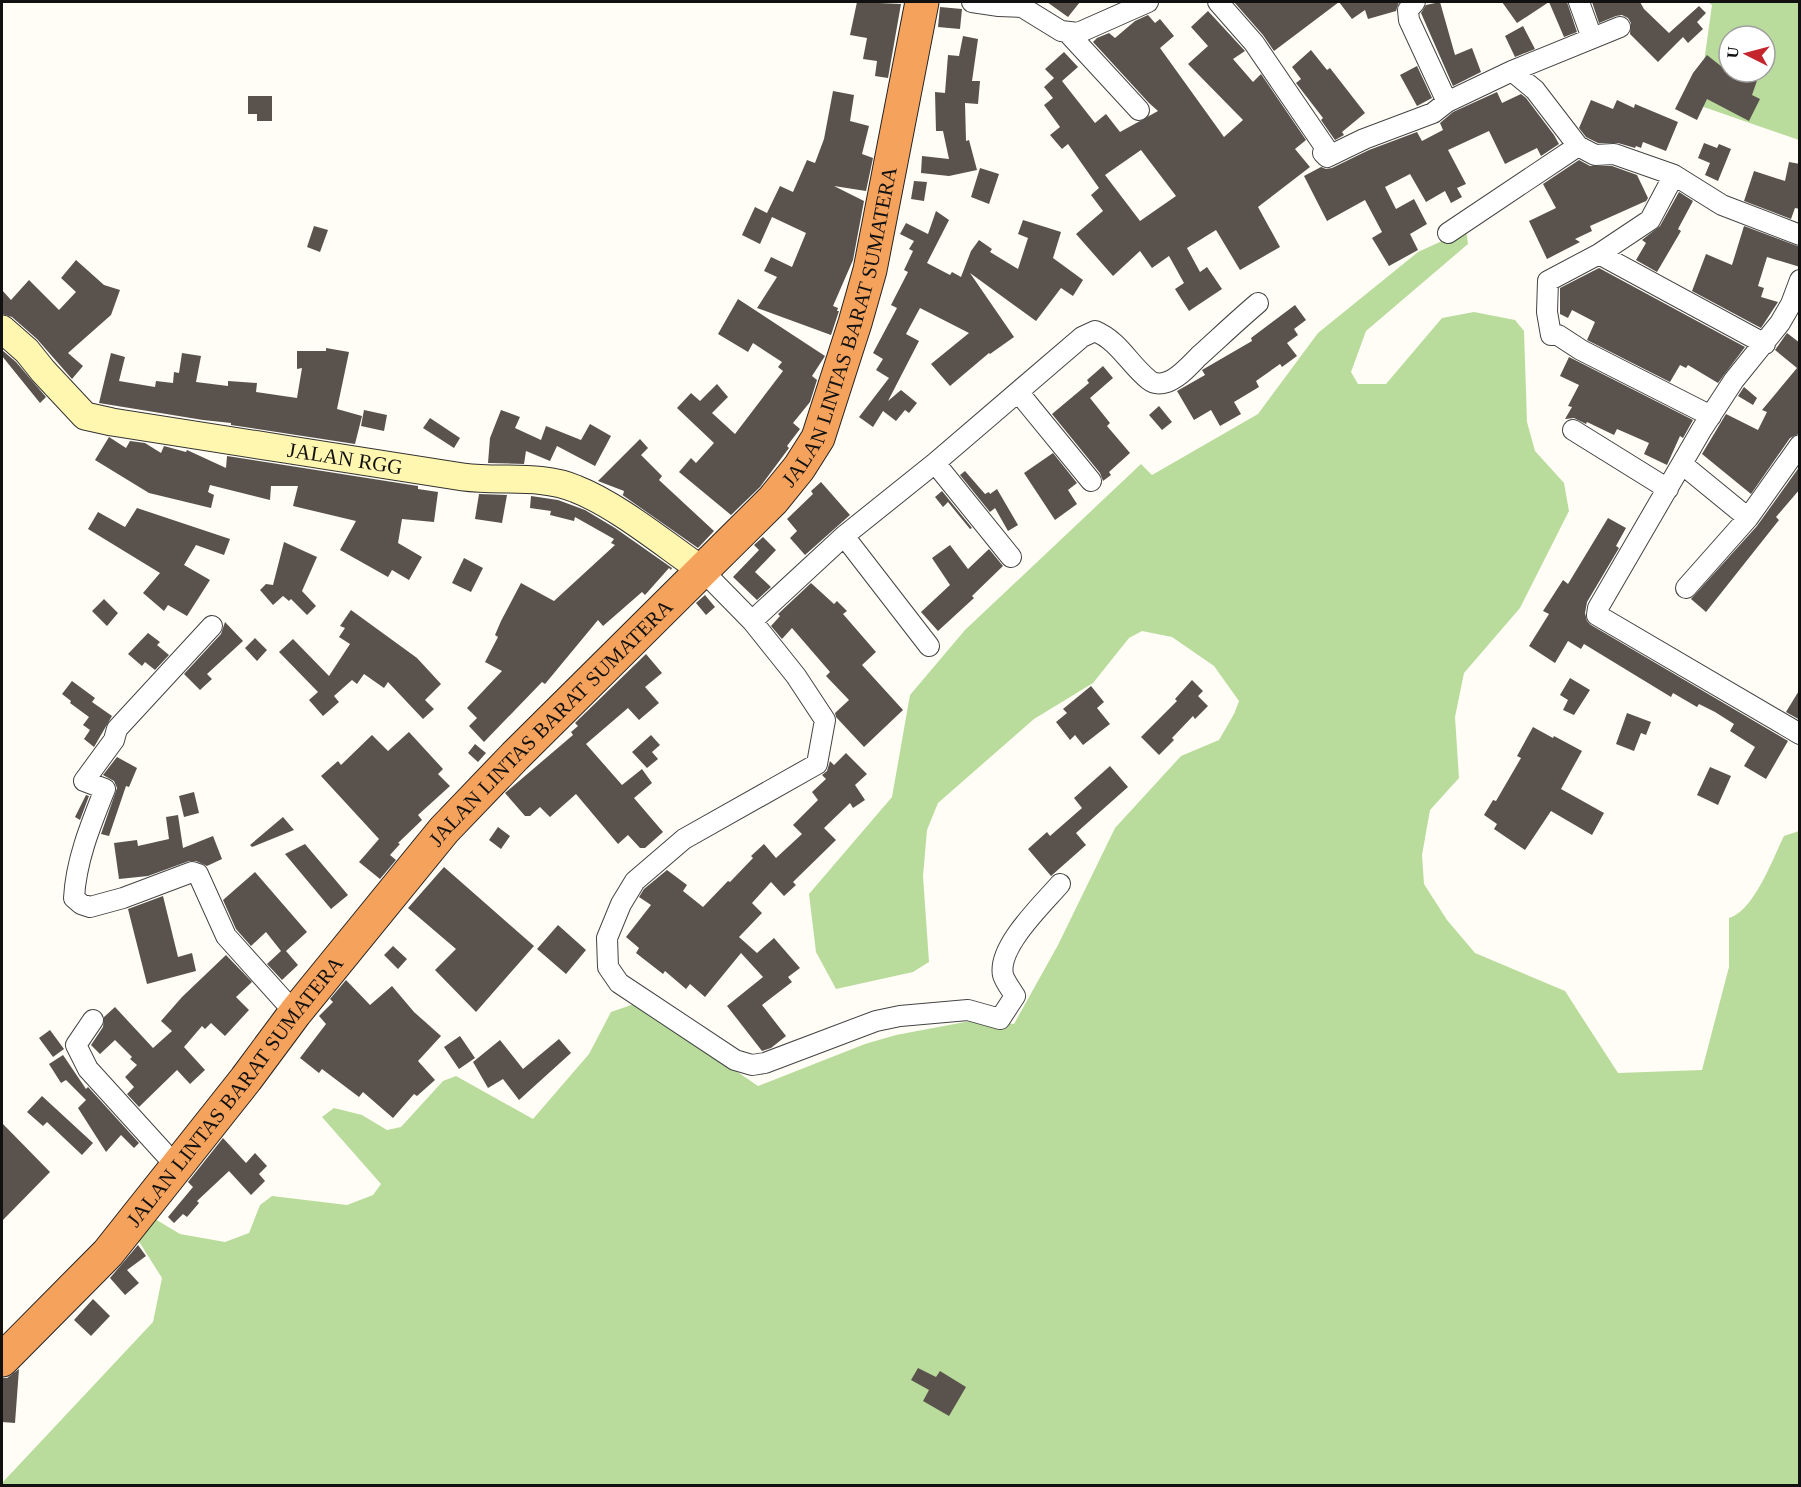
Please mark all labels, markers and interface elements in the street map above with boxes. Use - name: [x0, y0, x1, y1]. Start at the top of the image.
- north arrow: [1717, 24, 1777, 84]
- text: U: [1724, 45, 1742, 59]
- street label: JALAN LINTAS BARAT SUMATERA: [777, 164, 902, 492]
- street label: JALAN RGG: [286, 438, 404, 479]
- street label: JALAN LINTAS BARAT SUMATERA: [424, 594, 678, 851]
- street label: JALAN LINTAS BARAT SUMATERA: [122, 951, 349, 1232]

